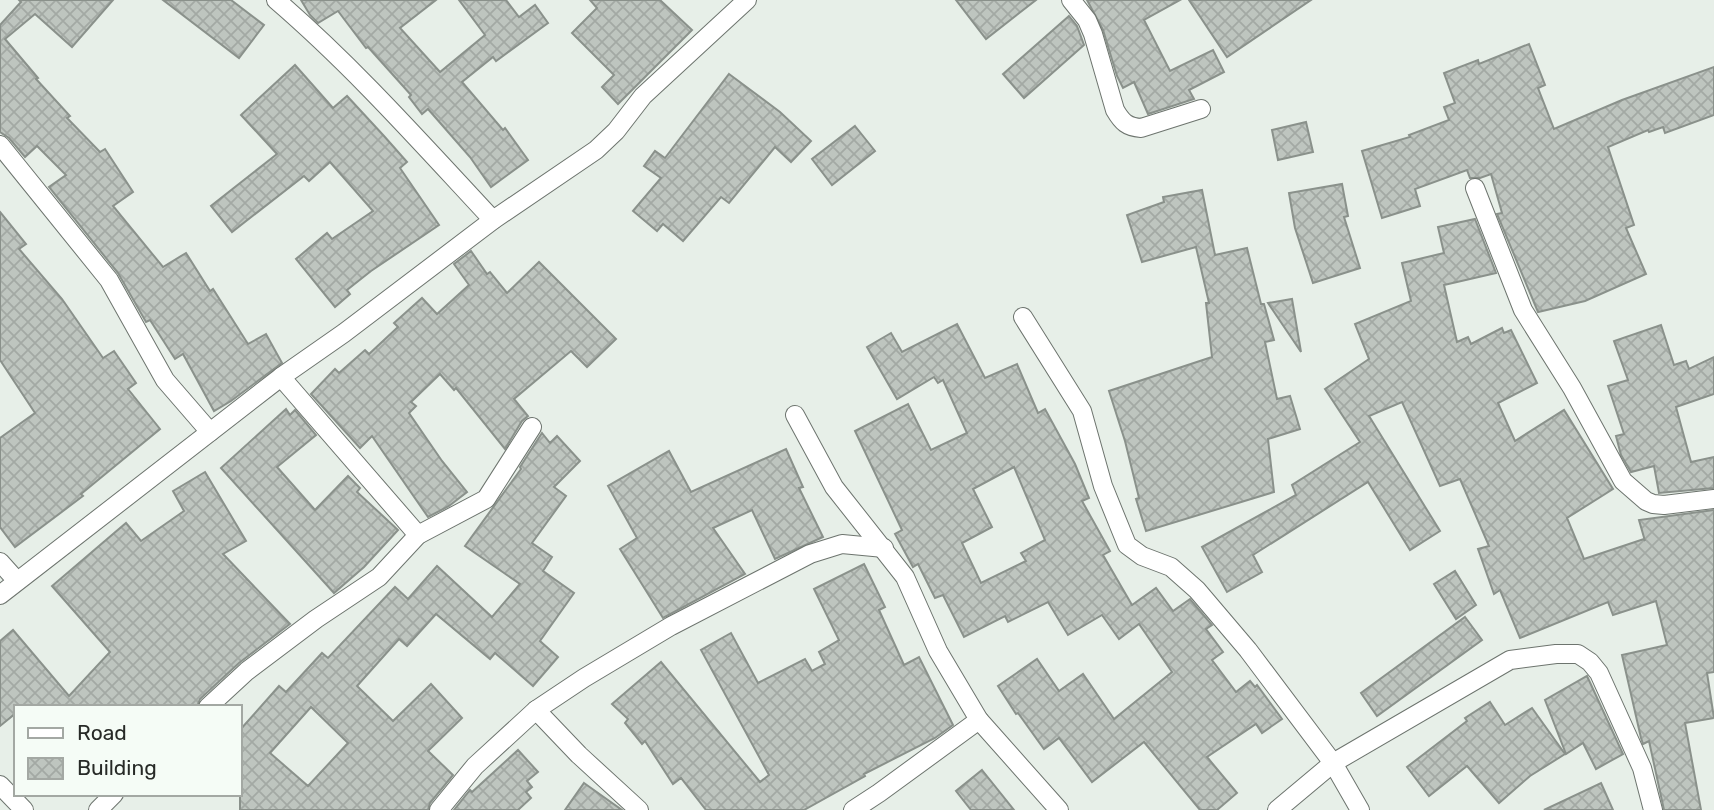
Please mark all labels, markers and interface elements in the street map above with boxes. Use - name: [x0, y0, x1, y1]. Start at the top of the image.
- legend: [14, 705, 242, 796]
- text: Road: [77, 720, 127, 745]
- text: Building: [77, 755, 157, 780]

